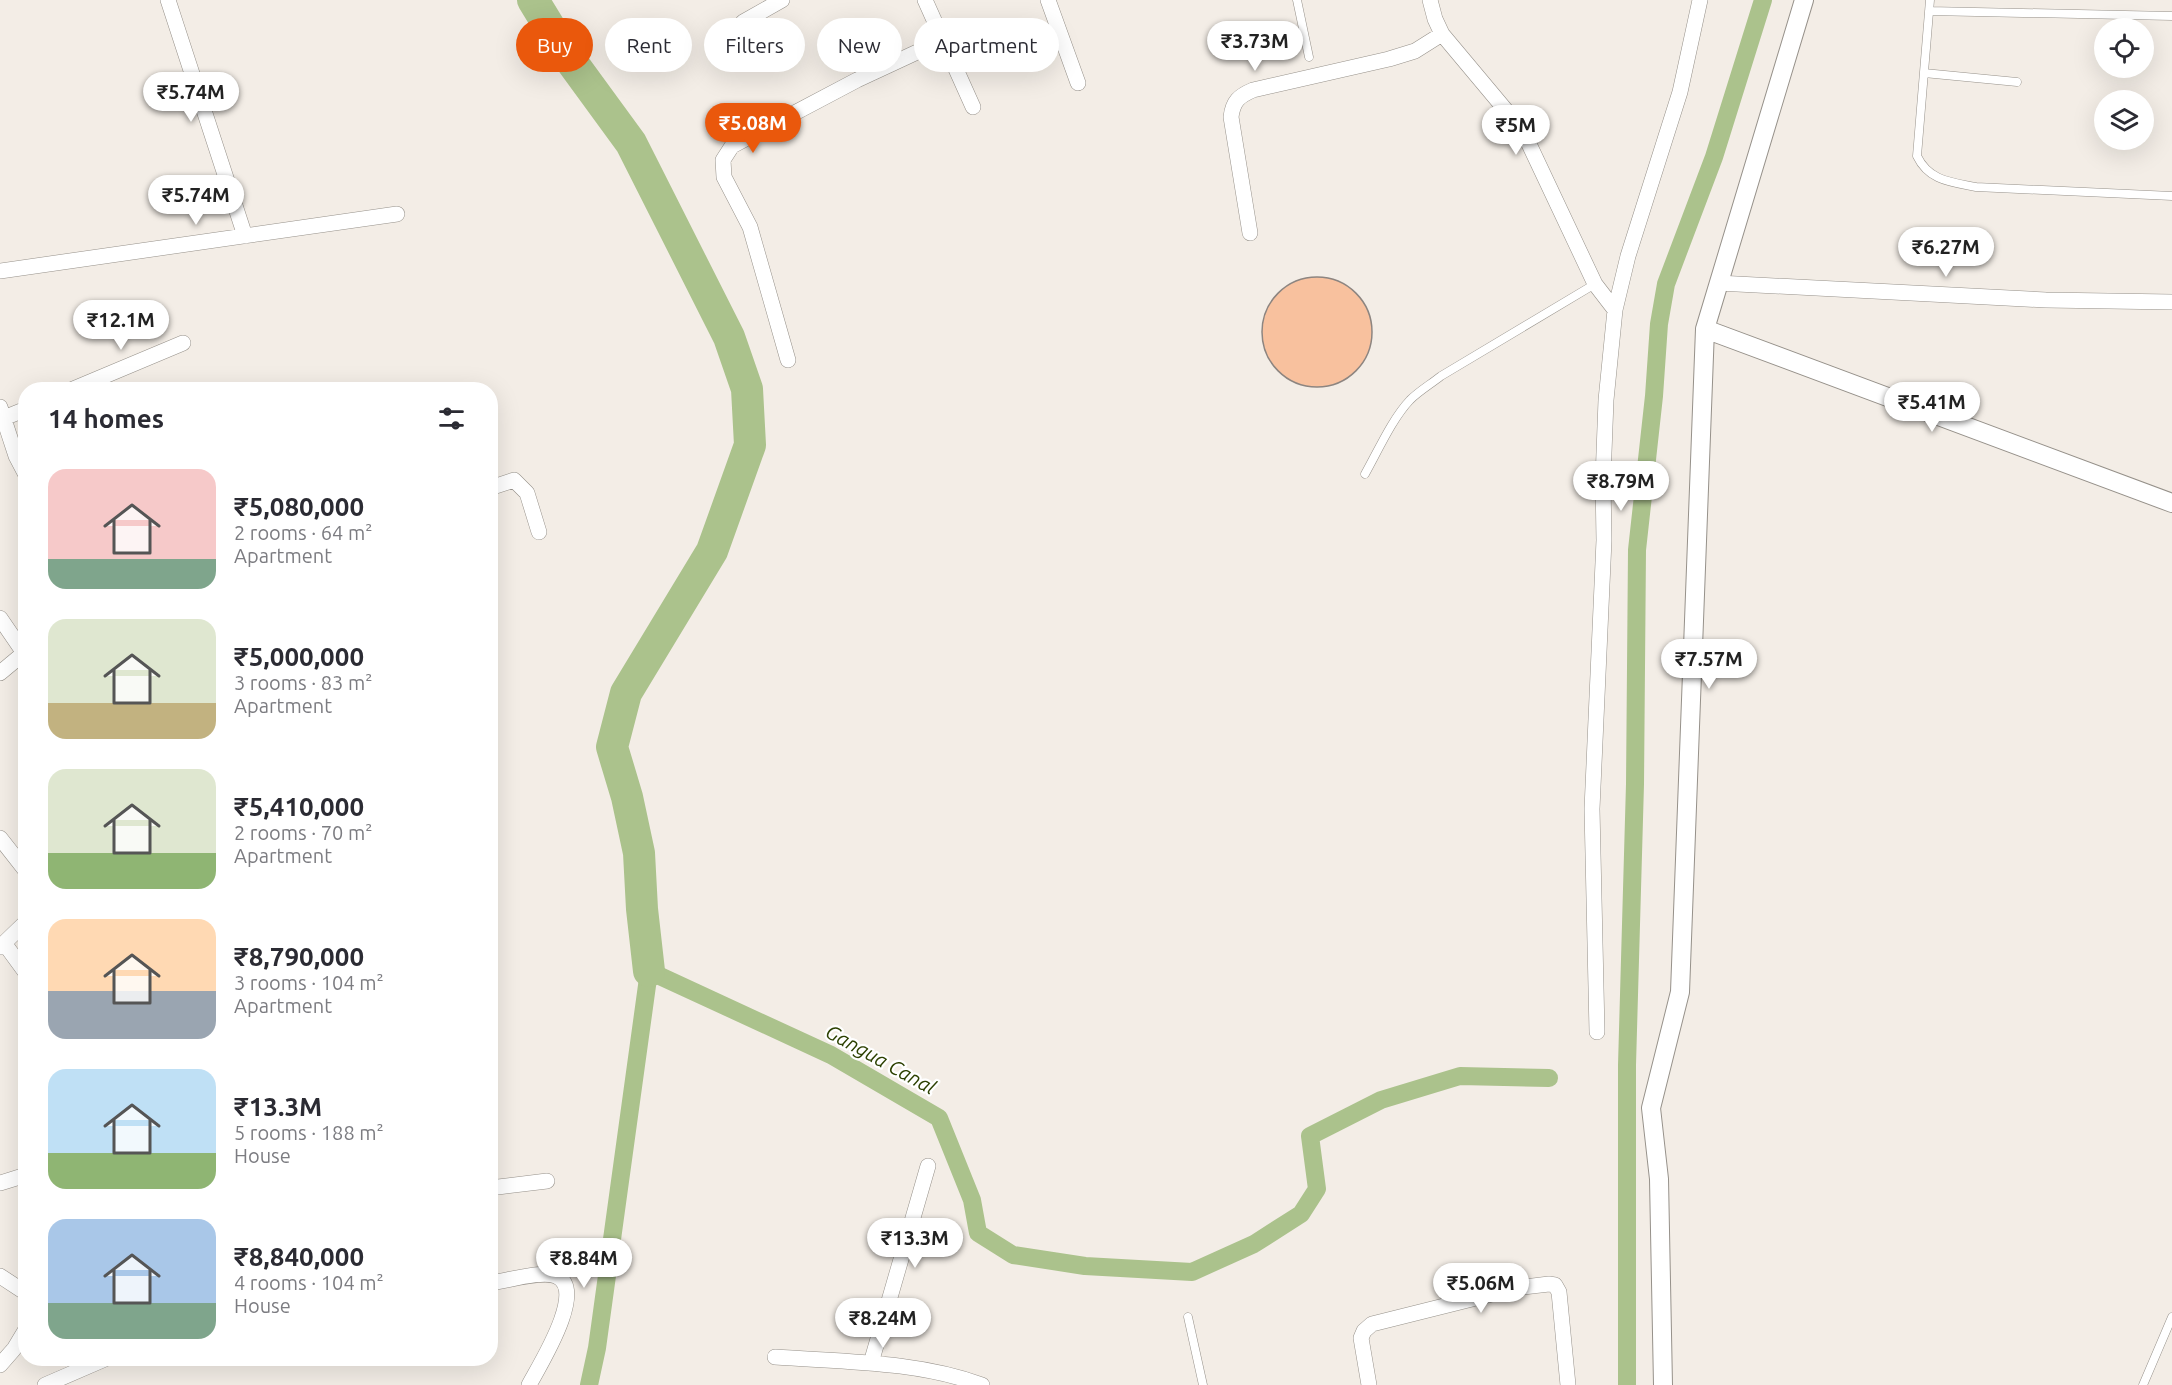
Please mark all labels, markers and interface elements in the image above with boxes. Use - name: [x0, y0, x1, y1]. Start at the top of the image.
- chip: Buy: [516, 18, 593, 72]
- chip: Rent: [605, 18, 692, 72]
- chip: Filters: [704, 18, 805, 72]
- chip: New: [817, 18, 902, 72]
- chip: Apartment: [914, 18, 1059, 72]
- map controls: [2094, 18, 2154, 150]
- button: locate: [2094, 18, 2154, 78]
- pin: ₹3.73M: [1206, 21, 1304, 72]
- text: ₹3.73M: [1221, 29, 1289, 52]
- pin: ₹5.74M: [142, 72, 240, 123]
- text: ₹5.74M: [157, 80, 225, 103]
- button: layers: [2094, 90, 2154, 150]
- pin: ₹5.08M: [704, 103, 802, 154]
- pin: ₹5M: [1487, 105, 1545, 156]
- text: ₹5.08M: [719, 111, 787, 134]
- text: ₹5M: [1496, 113, 1536, 136]
- pin: ₹5.74M: [147, 175, 245, 226]
- text: ₹5.74M: [162, 183, 230, 206]
- pin: ₹6.27M: [1897, 227, 1995, 278]
- text: ₹6.27M: [1912, 235, 1980, 258]
- pin: ₹12.1M: [72, 300, 170, 351]
- text: ₹12.1M: [87, 308, 155, 331]
- pin: ₹5.41M: [1883, 382, 1981, 433]
- text: ₹5.41M: [1898, 390, 1966, 413]
- icon: filters: [435, 402, 468, 435]
- text: 14 homes: [48, 404, 164, 433]
- pin: ₹8.79M: [1572, 461, 1670, 512]
- text: ₹8.79M: [1587, 469, 1655, 492]
- text: ₹5,080,000: [234, 492, 364, 521]
- icon: home: [96, 493, 168, 565]
- text: 2 rooms · 64 m²: [234, 521, 372, 544]
- text: Apartment: [234, 544, 332, 567]
- pin: ₹7.57M: [1660, 639, 1758, 690]
- text: ₹5,000,000: [234, 642, 364, 671]
- icon: home: [96, 643, 168, 715]
- text: ₹7.57M: [1675, 647, 1743, 670]
- text: 3 rooms · 83 m²: [234, 671, 372, 694]
- text: Apartment: [234, 694, 332, 717]
- text: ₹5,410,000: [234, 792, 364, 821]
- icon: home: [96, 793, 168, 865]
- text: 2 rooms · 70 m²: [234, 821, 372, 844]
- text: Apartment: [234, 844, 332, 867]
- text: ₹8,790,000: [234, 942, 364, 971]
- icon: home: [96, 943, 168, 1015]
- text: 3 rooms · 104 m²: [234, 971, 384, 994]
- text: Apartment: [234, 994, 332, 1017]
- water label: Gangua Canal: [822, 1019, 940, 1099]
- text: ₹13.3M: [234, 1092, 322, 1121]
- icon: home: [96, 1093, 168, 1165]
- text: 5 rooms · 188 m²: [234, 1121, 384, 1144]
- text: House: [234, 1144, 291, 1167]
- pin: ₹13.3M: [866, 1218, 964, 1269]
- text: ₹13.3M: [881, 1226, 949, 1249]
- pin: ₹8.84M: [535, 1238, 633, 1289]
- text: ₹8,840,000: [234, 1242, 364, 1271]
- icon: home: [96, 1243, 168, 1315]
- text: ₹8.84M: [550, 1246, 618, 1269]
- pin: ₹5.06M: [1432, 1263, 1530, 1314]
- text: 4 rooms · 104 m²: [234, 1271, 384, 1294]
- text: ₹5.06M: [1447, 1271, 1515, 1294]
- text: House: [234, 1294, 291, 1317]
- pin: ₹8.24M: [834, 1298, 932, 1349]
- text: ₹8.24M: [849, 1306, 917, 1329]

